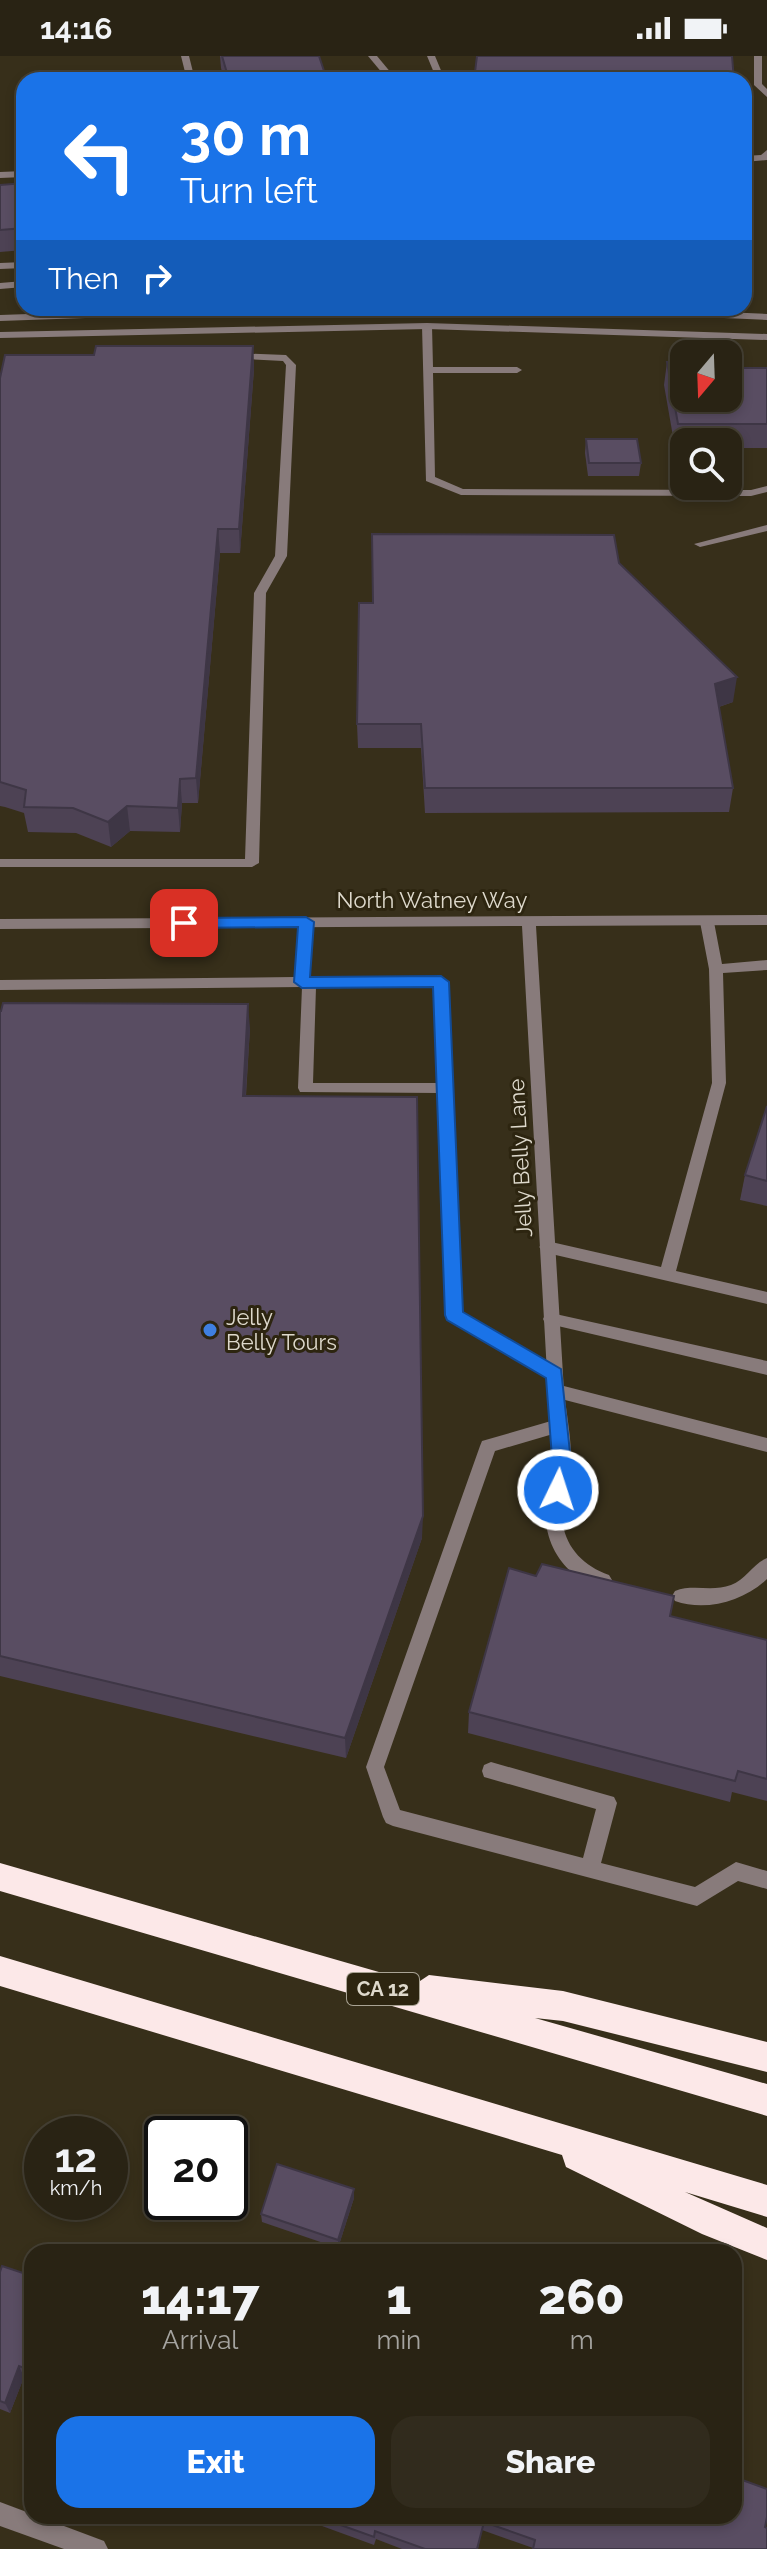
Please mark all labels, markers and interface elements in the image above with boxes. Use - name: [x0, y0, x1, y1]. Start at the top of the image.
- text: 14:16: [40, 11, 112, 46]
- text: 30 m: [180, 102, 311, 168]
- icon: left: [48, 104, 152, 208]
- text: Turn left: [180, 169, 318, 211]
- icon: right: [135, 256, 179, 300]
- text: Then: [48, 261, 119, 296]
- north arrow: [670, 340, 742, 412]
- map controls: [670, 340, 742, 500]
- button: search: [670, 428, 742, 500]
- street label: North Watney Way: [337, 887, 527, 913]
- pin: [150, 889, 218, 957]
- icon: arrive: [162, 901, 206, 945]
- street label: Jelly Belly Lane: [503, 1078, 537, 1238]
- place label: Jelly Belly Tours: [226, 1304, 337, 1355]
- marker: Jelly Belly Tours: [201, 1321, 219, 1339]
- position arrow: [516, 1448, 600, 1532]
- road number: CA 12: [347, 1973, 419, 2005]
- speed limit sign: 20: [144, 2116, 248, 2220]
- text: 12: [55, 2134, 97, 2181]
- text: km/h: [50, 2176, 102, 2200]
- text: 14:17: [141, 2269, 259, 2325]
- text: 1: [386, 2269, 411, 2325]
- text: 260: [538, 2269, 625, 2325]
- text: Arrival: [162, 2325, 238, 2355]
- text: min: [377, 2325, 421, 2355]
- text: m: [570, 2325, 594, 2355]
- button: Exit: [56, 2416, 375, 2508]
- button: Share: [391, 2416, 710, 2508]

